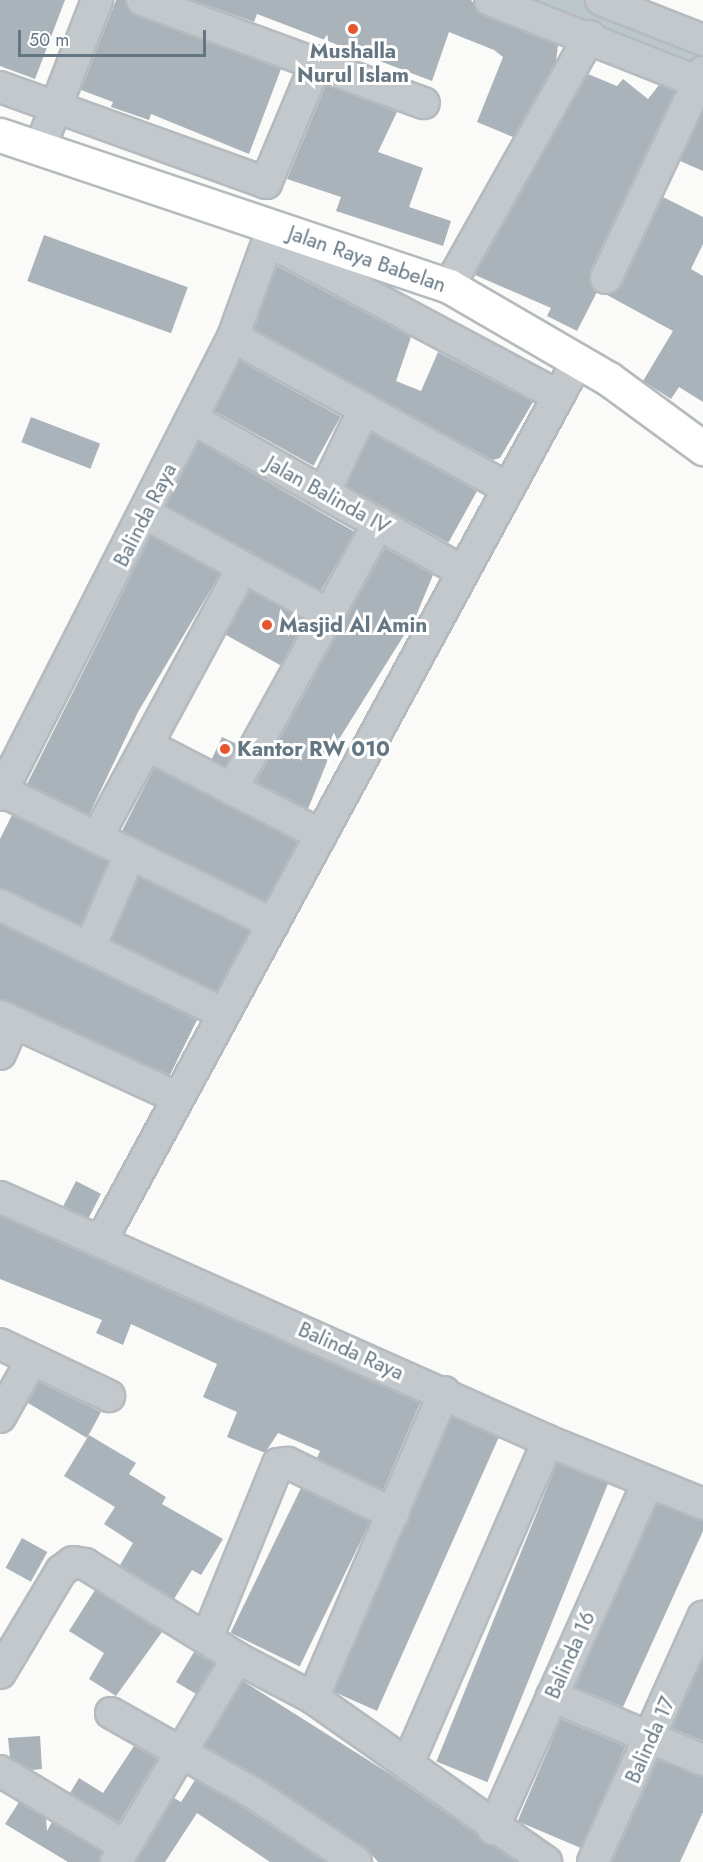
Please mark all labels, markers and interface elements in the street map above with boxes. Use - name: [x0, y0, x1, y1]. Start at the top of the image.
- scale bar: [21, 18, 208, 56]
- marker: Mushalla Nurul Islam: [346, 22, 360, 36]
- text: 50 m: [29, 27, 69, 53]
- place label: Mushalla Nurul Islam: [297, 38, 409, 88]
- street label: Jalan Raya Babelan: [285, 220, 449, 298]
- street label: Jalan Balinda IV: [262, 451, 394, 539]
- street label: Balinda Raya: [108, 459, 182, 571]
- place label: Masjid Al Amin: [279, 612, 427, 638]
- marker: Masjid Al Amin: [260, 618, 274, 632]
- place label: Kantor RW 010: [237, 736, 390, 762]
- marker: Kantor RW 010: [218, 742, 232, 756]
- street label: Balinda Raya: [294, 1317, 408, 1385]
- street label: Balinda 16: [540, 1607, 600, 1703]
- street label: Balinda 17: [620, 1693, 680, 1787]

